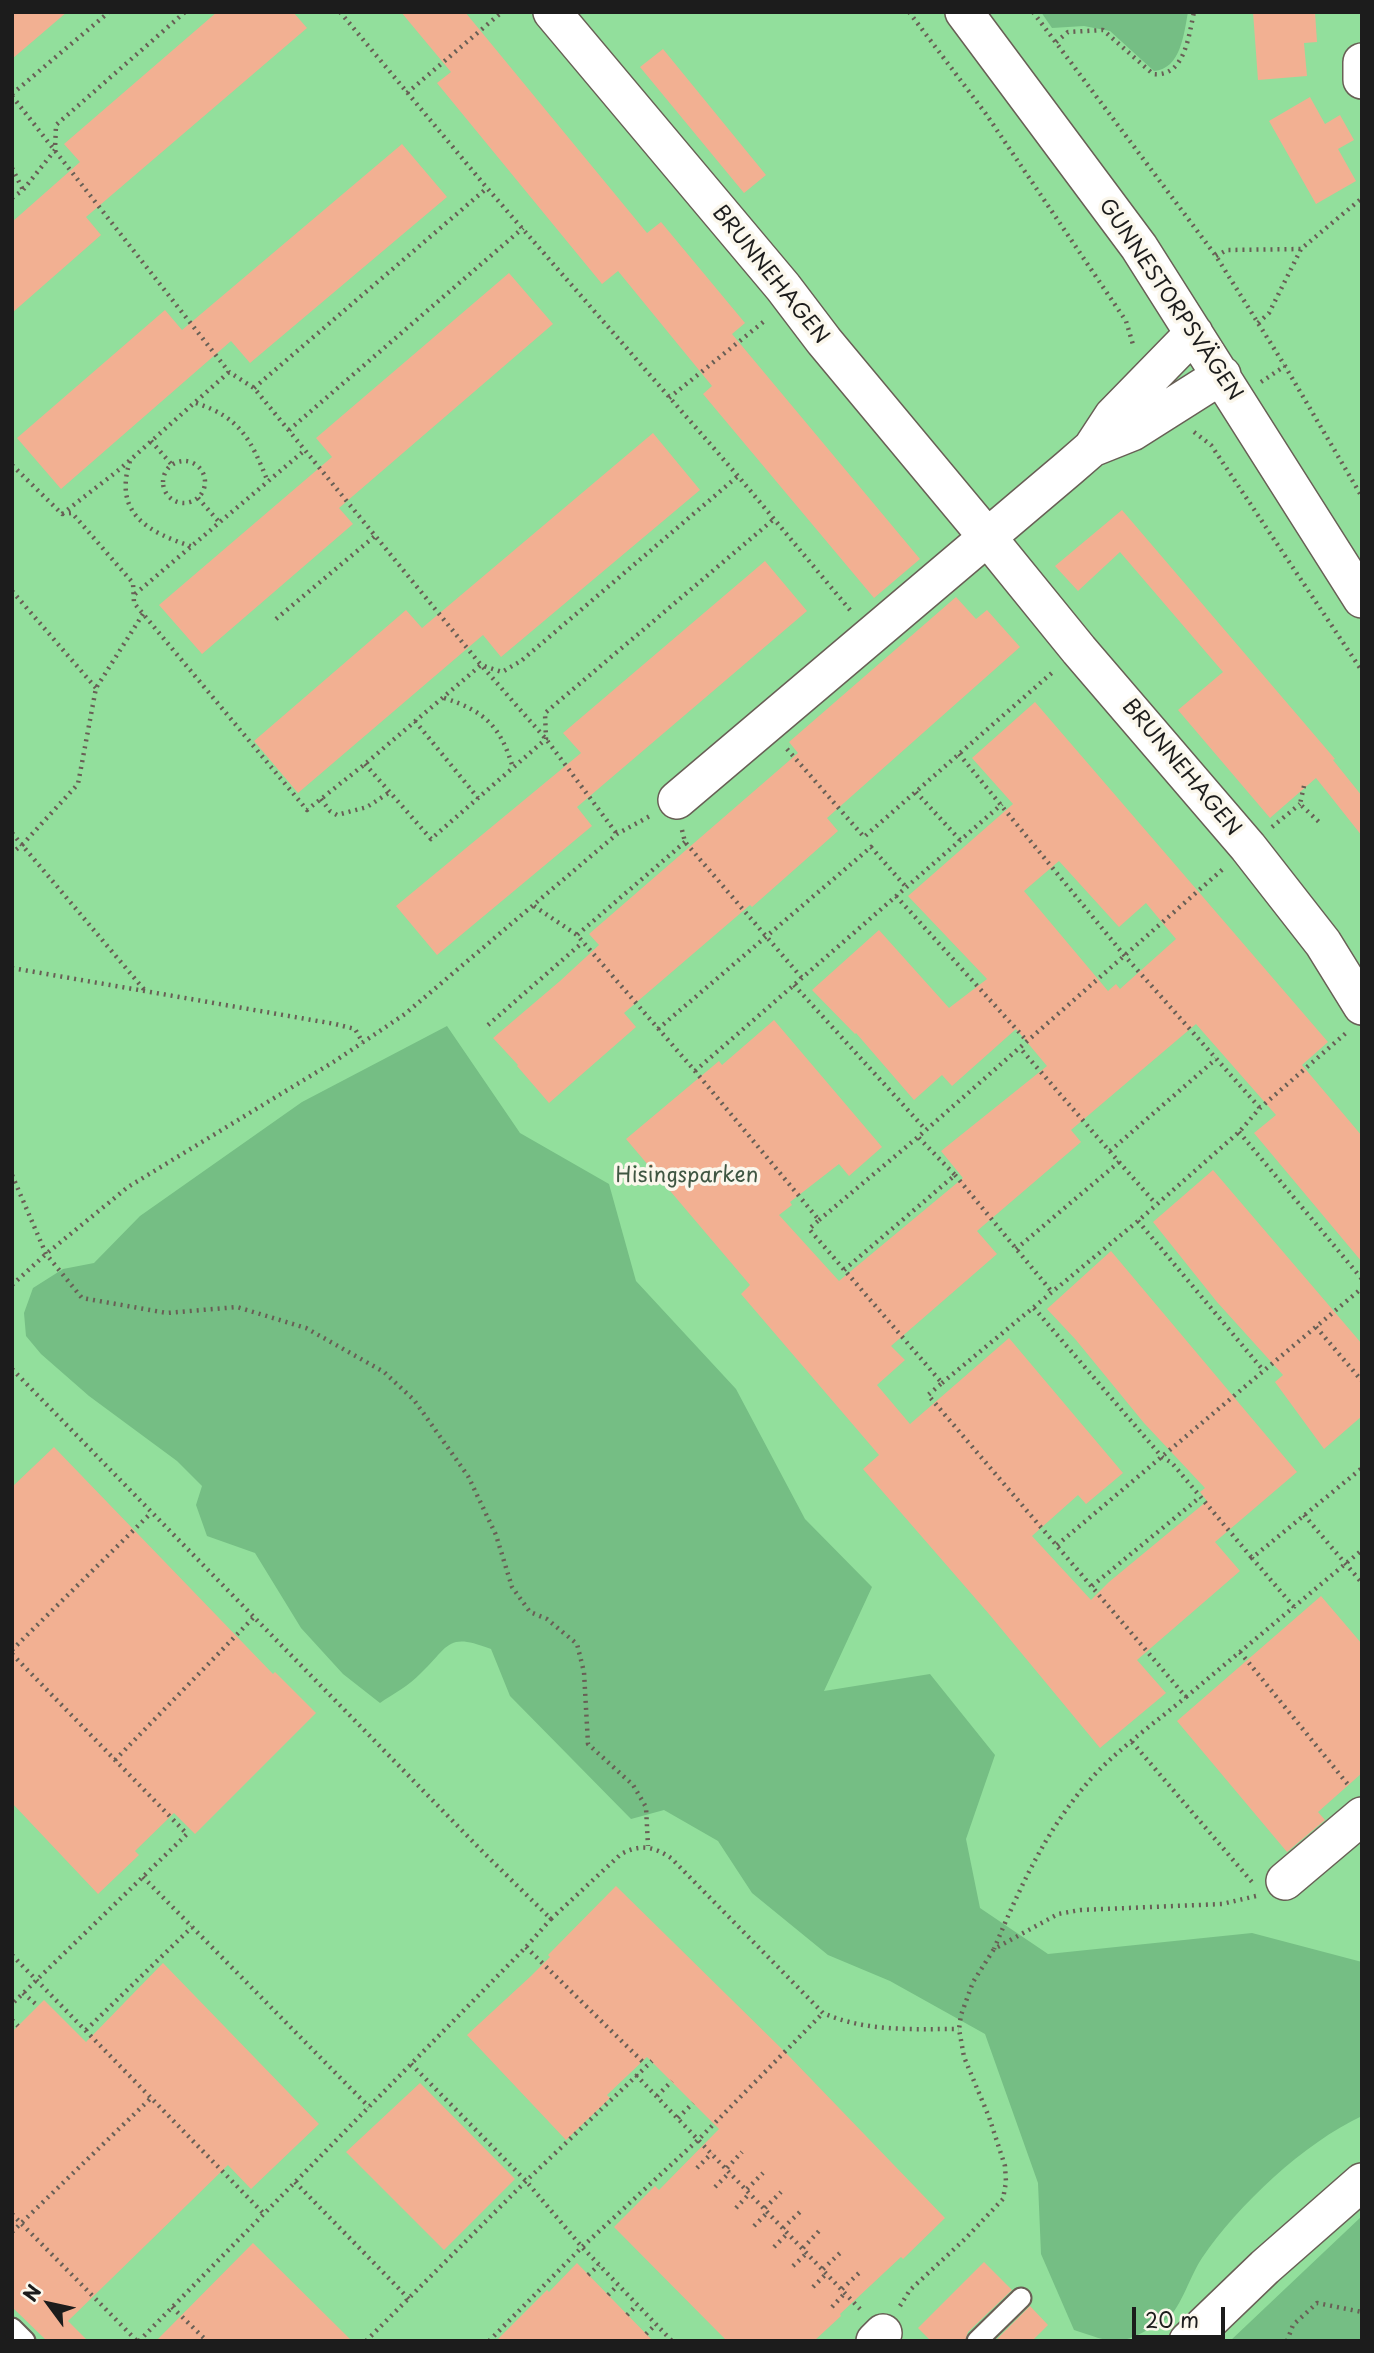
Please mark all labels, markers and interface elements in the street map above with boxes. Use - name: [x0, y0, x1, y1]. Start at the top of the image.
- street label: GUNNESTORPSVÄGEN: [1093, 194, 1247, 406]
- street label: BRUNNEHAGEN: [706, 201, 834, 349]
- street label: BRUNNEHAGEN: [1116, 694, 1246, 842]
- park label: Hisingsparken: [616, 1163, 758, 1189]
- north arrow: [14, 2269, 84, 2339]
- text: N: [16, 2279, 47, 2307]
- scale bar: [1136, 2294, 1229, 2338]
- text: 20 m: [1145, 2303, 1199, 2335]

